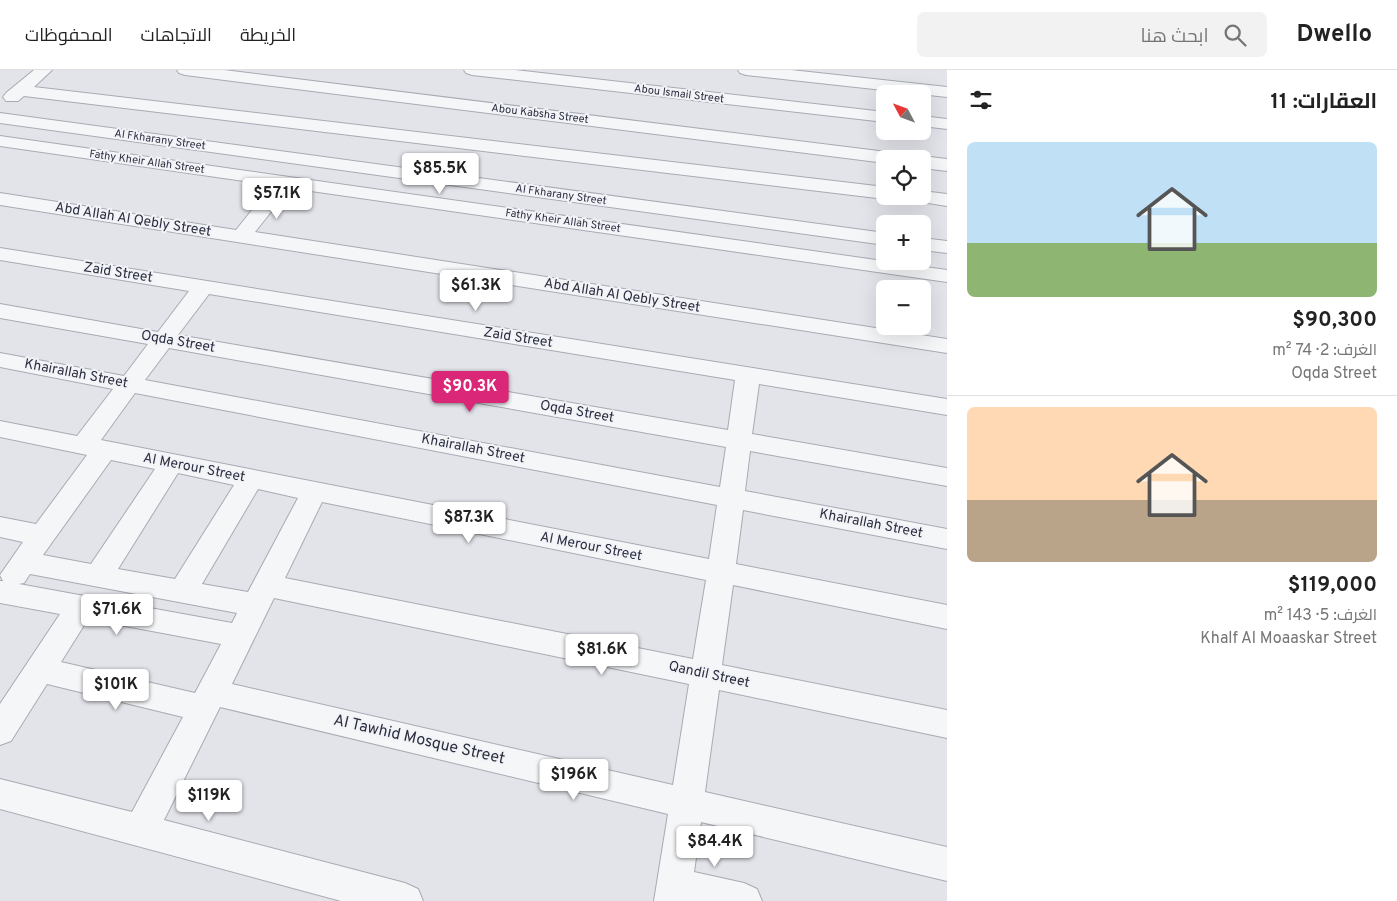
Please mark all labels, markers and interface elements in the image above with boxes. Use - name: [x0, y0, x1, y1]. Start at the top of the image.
- search box: [917, 12, 1267, 57]
- text: Dwello: [1297, 20, 1372, 50]
- icon: search: [1221, 21, 1249, 49]
- text: المحفوظات: [25, 25, 113, 48]
- text: الاتجاهات: [141, 25, 212, 48]
- text: الخريطة: [240, 25, 296, 48]
- text: ابحث هنا: [1141, 25, 1209, 49]
- street label: Abou Ismail Street: [633, 82, 725, 106]
- north arrow: [876, 85, 931, 140]
- map controls: [876, 85, 931, 335]
- icon: filters: [967, 86, 995, 114]
- text: العقارات: 11: [1271, 89, 1377, 116]
- street label: Abou Kabsha Street: [491, 101, 589, 127]
- street label: Al Fkharany Street: [113, 127, 207, 153]
- street label: Fathy Kheir Allah Street: [88, 147, 206, 177]
- button: locate: [876, 150, 931, 205]
- pin: $85.5K: [399, 152, 481, 195]
- text: $85.5K: [413, 159, 467, 179]
- icon: home: [1127, 174, 1217, 264]
- pin: $57.1K: [236, 178, 318, 220]
- street label: Al Fkharany Street: [514, 182, 608, 208]
- text: $57.1K: [253, 184, 301, 204]
- street label: Abd Allah Al Qebly Street: [54, 199, 212, 241]
- street label: Fathy Kheir Allah Street: [504, 206, 622, 236]
- button: +: [876, 215, 931, 270]
- street label: Zaid Street: [82, 259, 154, 287]
- pin: $61.3K: [435, 270, 517, 312]
- street label: Abd Allah Al Qebly Street: [543, 275, 701, 317]
- text: $61.3K: [451, 276, 501, 296]
- button: −: [876, 280, 931, 335]
- text: $90,300: [1292, 307, 1377, 334]
- street label: Zaid Street: [482, 324, 554, 352]
- street label: Oqda Street: [140, 327, 216, 357]
- text: الغرف: 2 · 74 m²: [1272, 341, 1377, 361]
- street label: Khairallah Street: [23, 356, 129, 392]
- text: Oqda Street: [1291, 364, 1377, 384]
- pin: $90.3K: [429, 370, 511, 413]
- text: $90.3K: [443, 377, 497, 397]
- street label: Oqda Street: [539, 397, 615, 427]
- street label: Khairallah Street: [420, 431, 526, 467]
- icon: home: [1127, 440, 1217, 530]
- street label: Al Merour Street: [142, 450, 246, 486]
- pin: $87.3K: [428, 502, 510, 544]
- street label: Khairallah Street: [818, 506, 924, 542]
- text: $87.3K: [444, 508, 494, 528]
- street label: Al Merour Street: [539, 529, 643, 565]
- text: $119,000: [1288, 572, 1377, 599]
- pin: $71.6K: [76, 594, 158, 636]
- text: $71.6K: [92, 600, 142, 620]
- text: الغرف: 5 · 143 m²: [1264, 606, 1377, 626]
- text: Khalf Al Moaaskar Street: [1200, 629, 1377, 649]
- pin: $81.6K: [561, 634, 643, 676]
- text: $81.6K: [576, 640, 628, 660]
- street label: Qandil Street: [667, 658, 751, 692]
- pin: $101K: [81, 668, 151, 711]
- text: $101K: [94, 675, 138, 695]
- street label: Al Tawhid Mosque Street: [331, 711, 507, 769]
- pin: $196K: [539, 758, 609, 801]
- text: $196K: [550, 765, 598, 785]
- pin: $119K: [174, 780, 244, 822]
- text: $119K: [187, 786, 231, 806]
- pin: $84.4K: [674, 826, 756, 868]
- text: $84.4K: [687, 832, 743, 852]

